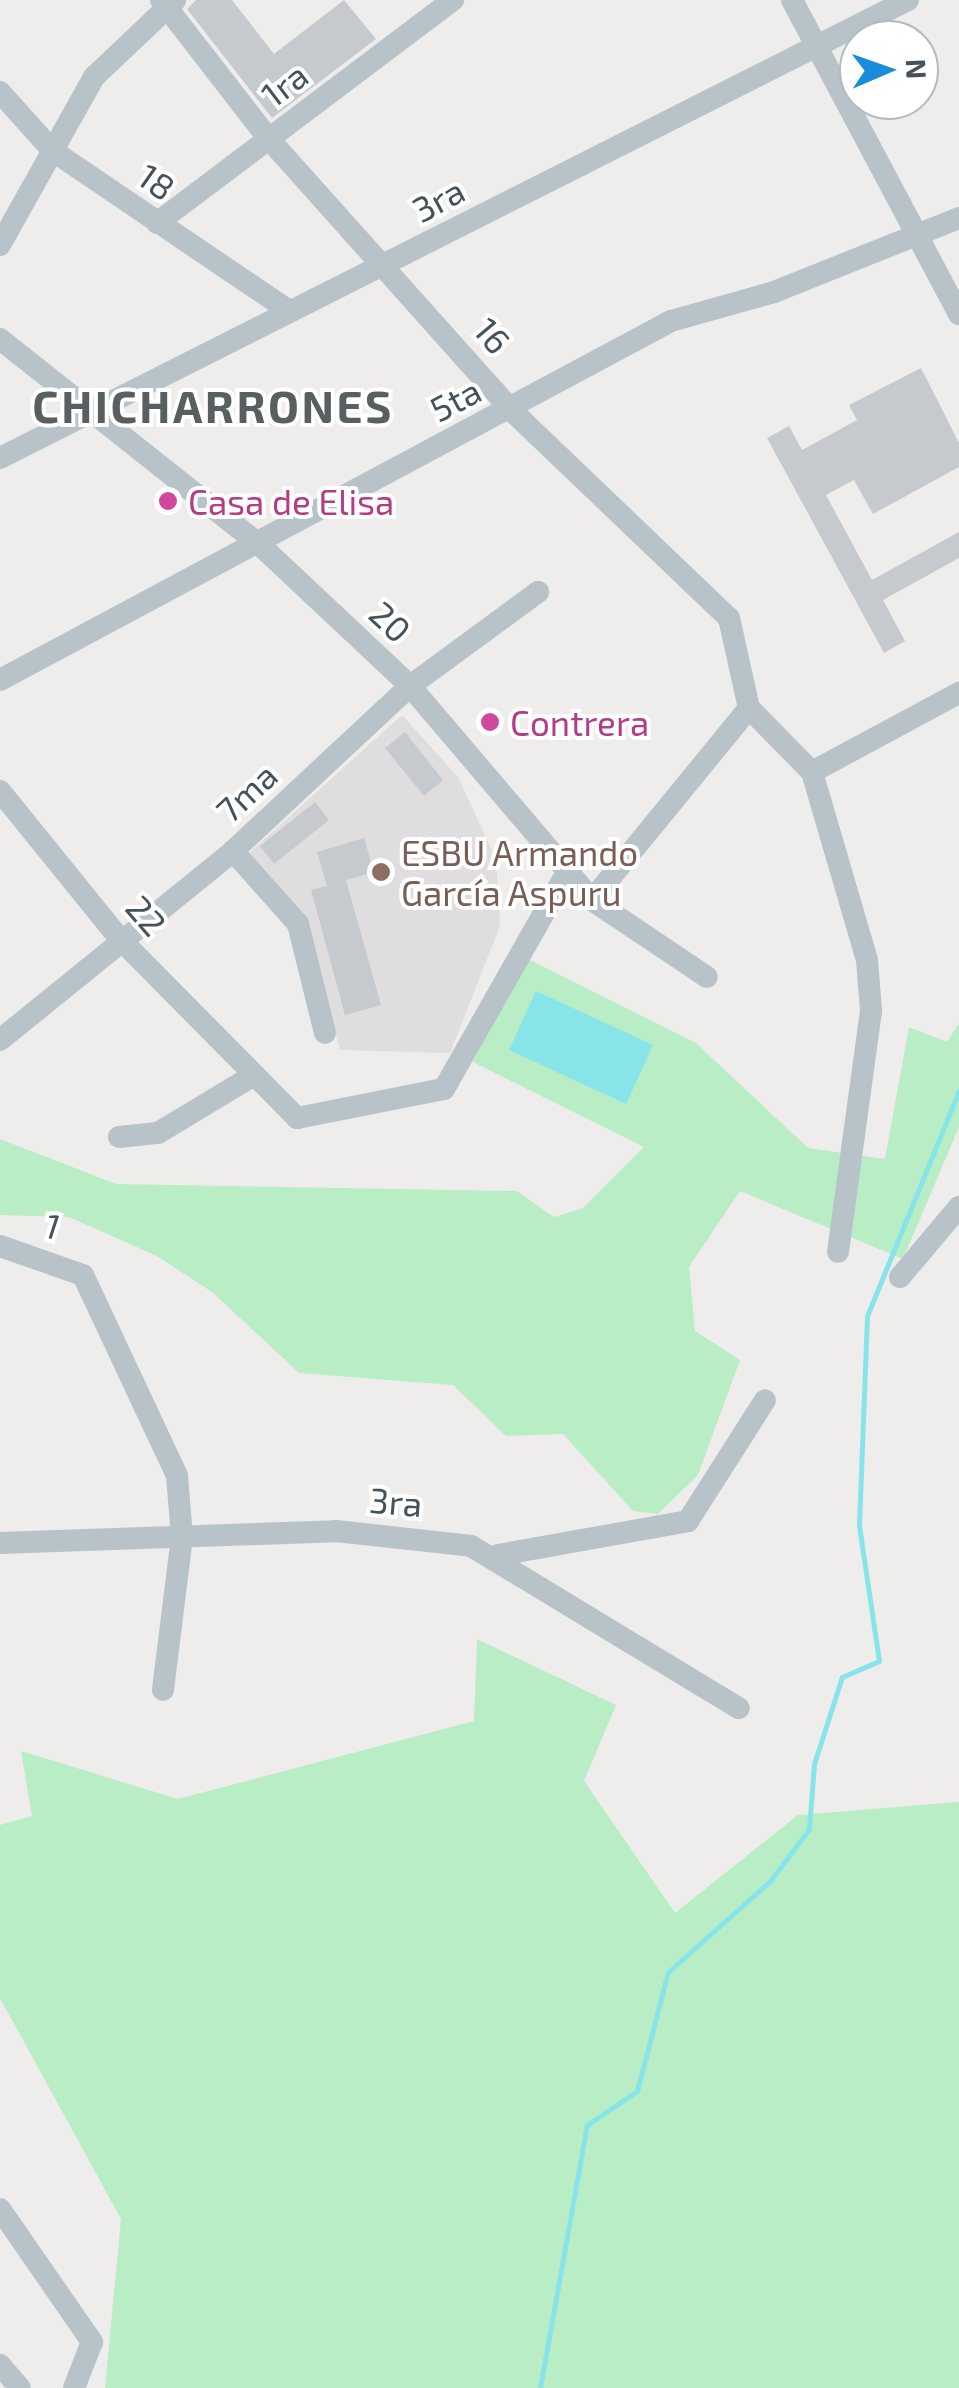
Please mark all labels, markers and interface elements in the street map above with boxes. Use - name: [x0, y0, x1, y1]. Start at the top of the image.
- north arrow: [839, 20, 939, 120]
- street label: 1ra: [253, 53, 315, 115]
- text: N: [900, 58, 934, 80]
- street label: 18: [131, 154, 183, 208]
- street label: 3ra: [405, 168, 471, 230]
- street label: 16: [466, 308, 520, 362]
- street label: 5ta: [422, 368, 488, 430]
- district label: CHICHARRONES: [32, 379, 394, 433]
- place label: Casa de Elisa: [188, 480, 394, 522]
- marker: Casa de Elisa: [157, 490, 179, 512]
- street label: 20: [362, 592, 420, 650]
- place label: Contrera: [510, 701, 649, 743]
- marker: Contrera: [479, 711, 501, 733]
- street label: 7ma: [207, 754, 285, 830]
- place label: ESBU Armando García Aspuru: [401, 831, 639, 913]
- marker: ESBU Armando García Aspuru: [370, 861, 392, 883]
- street label: 22: [118, 886, 176, 944]
- street label: 1: [40, 1203, 66, 1247]
- street label: 3ra: [368, 1478, 424, 1524]

